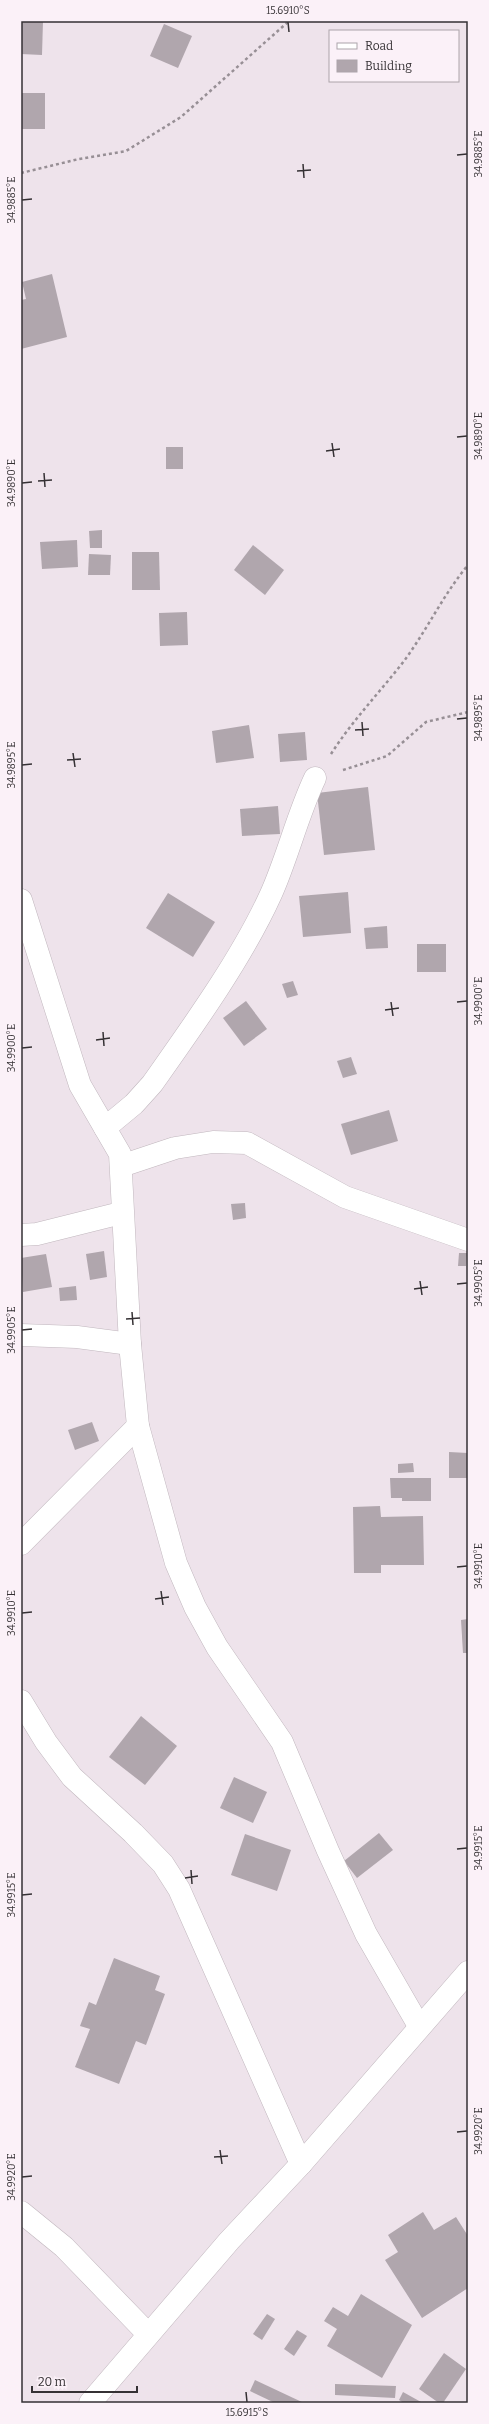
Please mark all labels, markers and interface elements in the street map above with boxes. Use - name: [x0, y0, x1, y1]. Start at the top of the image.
- text: 15.6910°S: [266, 5, 310, 17]
- legend: [329, 30, 459, 82]
- text: Road: [365, 39, 393, 53]
- text: Building: [365, 59, 412, 73]
- text: 34.9885°E: [473, 130, 485, 178]
- text: 34.9885°E: [6, 176, 18, 224]
- text: 34.9890°E: [473, 412, 485, 460]
- text: 34.9890°E: [6, 459, 18, 507]
- text: 34.9895°E: [473, 695, 485, 741]
- text: 34.9895°E: [6, 742, 18, 788]
- text: 34.9900°E: [473, 977, 485, 1025]
- text: 34.9900°E: [6, 1024, 18, 1072]
- text: 34.9905°E: [473, 1259, 485, 1307]
- text: 34.9905°E: [6, 1306, 18, 1354]
- text: 34.9910°E: [473, 1543, 485, 1589]
- text: 34.9910°E: [6, 1590, 18, 1636]
- text: 34.9915°E: [473, 1825, 485, 1871]
- text: 34.9915°E: [6, 1872, 18, 1918]
- text: 34.9920°E: [473, 2107, 485, 2155]
- text: 34.9920°E: [6, 2153, 18, 2201]
- scale bar: [32, 2368, 137, 2394]
- text: 20 m: [38, 2375, 67, 2389]
- text: 15.6915°S: [226, 2407, 268, 2419]

